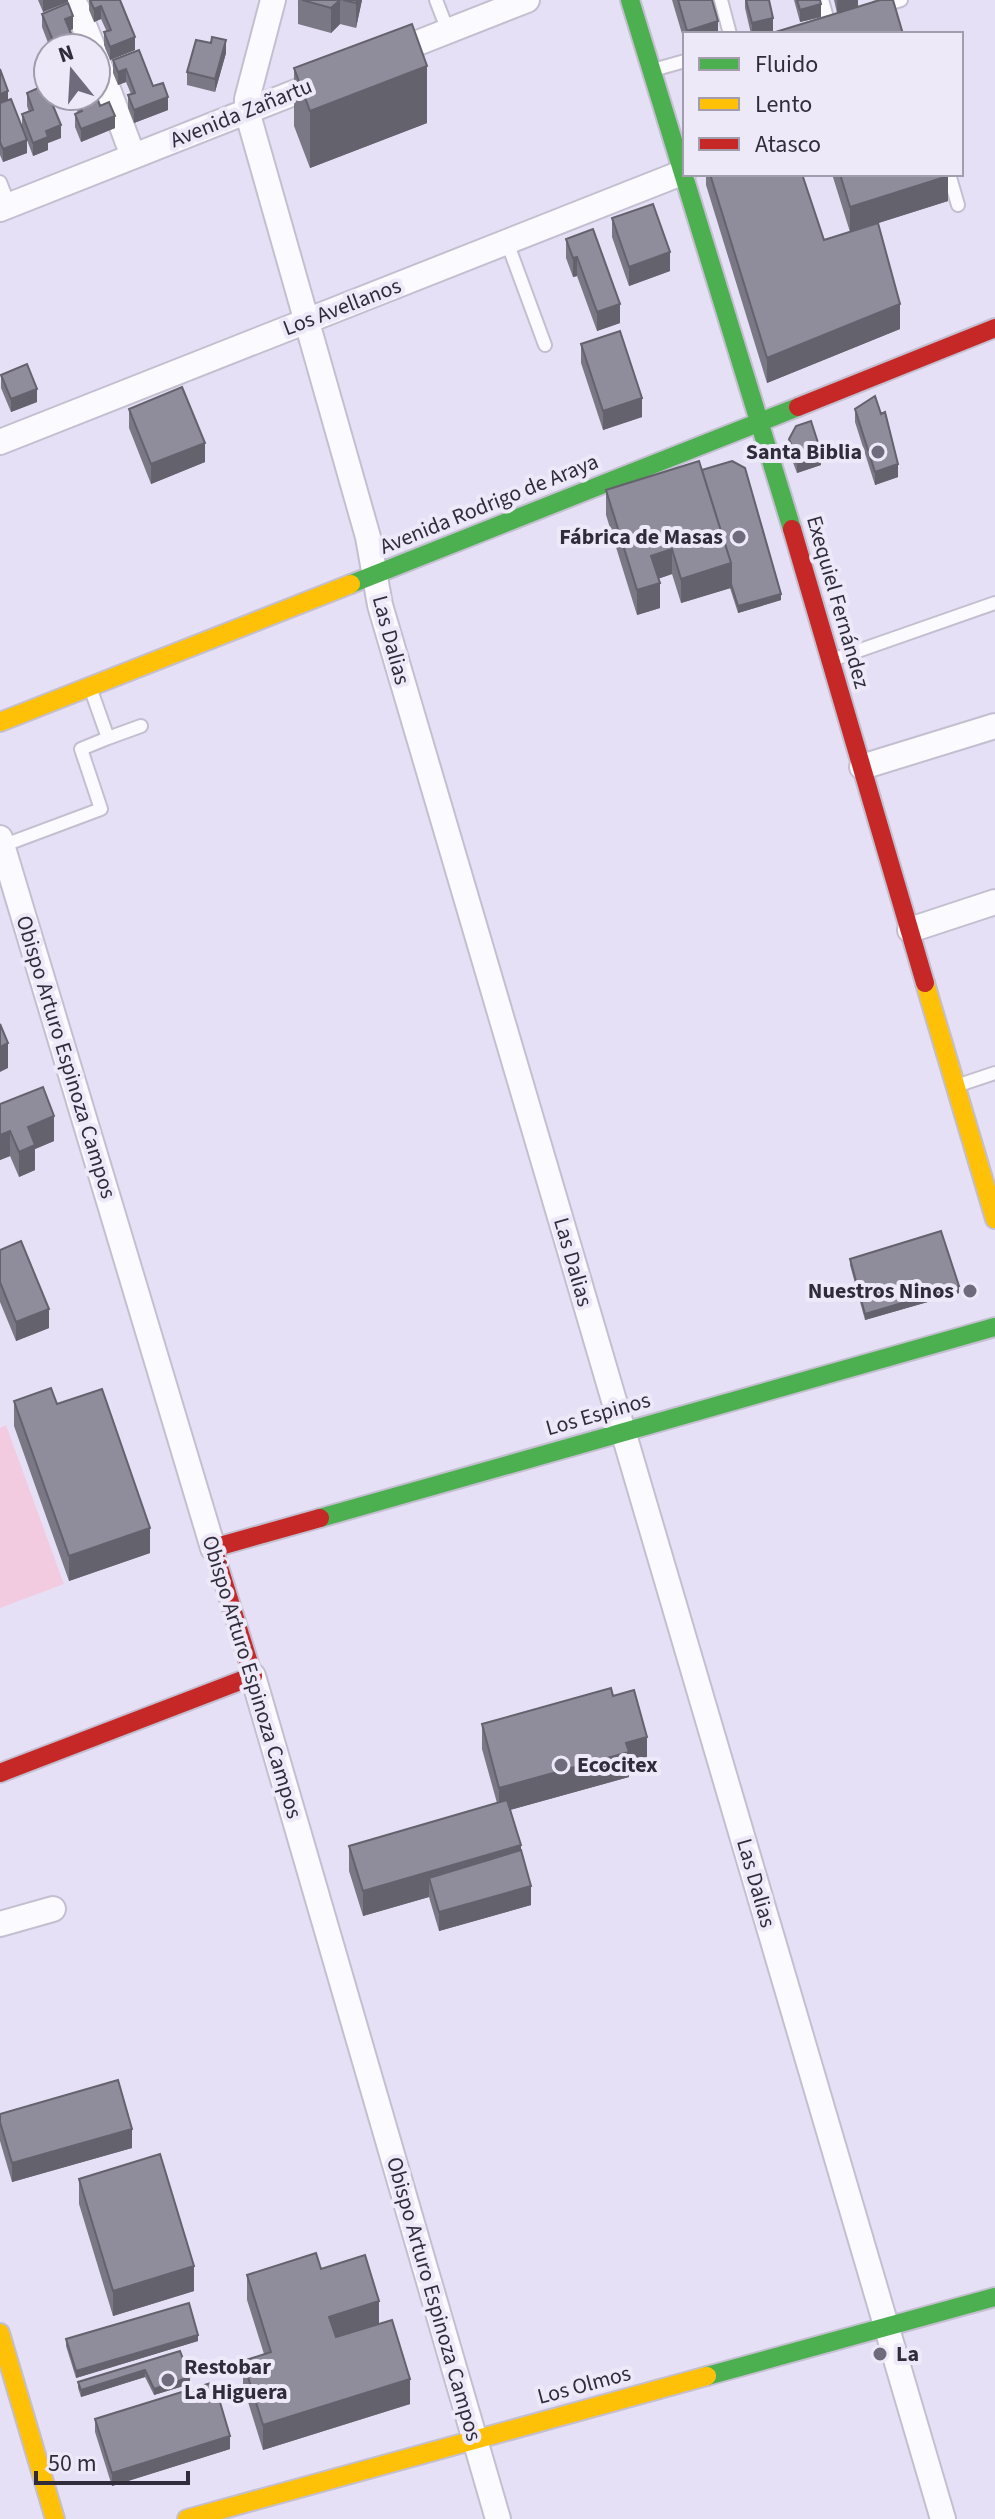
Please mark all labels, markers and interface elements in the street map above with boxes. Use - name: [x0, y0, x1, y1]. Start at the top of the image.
- north arrow: [32, 32, 112, 112]
- legend: [683, 32, 963, 176]
- text: N: [54, 36, 78, 71]
- text: Fluido: [755, 47, 818, 82]
- street label: Avenida Zañartu: [165, 70, 317, 156]
- text: Lento: [755, 87, 812, 122]
- text: Atasco: [755, 127, 821, 162]
- street label: Los Avellanos: [278, 270, 406, 344]
- place label: Santa Biblia: [746, 436, 862, 468]
- marker: Santa Biblia: [869, 443, 887, 461]
- street label: Avenida Rodrigo de Araya: [375, 445, 603, 563]
- street label: Exequiel Fernández: [798, 512, 878, 692]
- place label: Fábrica de Masas: [559, 521, 723, 553]
- marker: Fábrica de Masas: [730, 528, 748, 546]
- street label: Las Dalias: [364, 592, 418, 688]
- street label: Obispo Arturo Espinoza Campos: [8, 912, 124, 1202]
- street label: Las Dalias: [545, 1214, 601, 1310]
- place label: Nuestros Ninos: [808, 1275, 954, 1307]
- marker: Nuestros Ninos: [961, 1282, 979, 1300]
- street label: Los Espinos: [542, 1384, 654, 1444]
- street label: Obispo Arturo Espinoza Campos: [194, 1532, 310, 1822]
- place label: Ecocitex: [577, 1749, 657, 1781]
- marker: Ecocitex: [552, 1756, 570, 1774]
- street label: Las Dalias: [728, 1835, 784, 1931]
- street label: Obispo Arturo Espinoza Campos: [378, 2153, 490, 2445]
- place label: La: [896, 2338, 919, 2370]
- marker: La: [871, 2345, 889, 2363]
- place label: Restobar La Higuera: [184, 2351, 288, 2408]
- street label: Los Olmos: [534, 2357, 634, 2413]
- marker: Restobar La Higuera: [159, 2371, 177, 2389]
- scale bar: [36, 2435, 188, 2485]
- text: 50 m: [48, 2446, 97, 2481]

